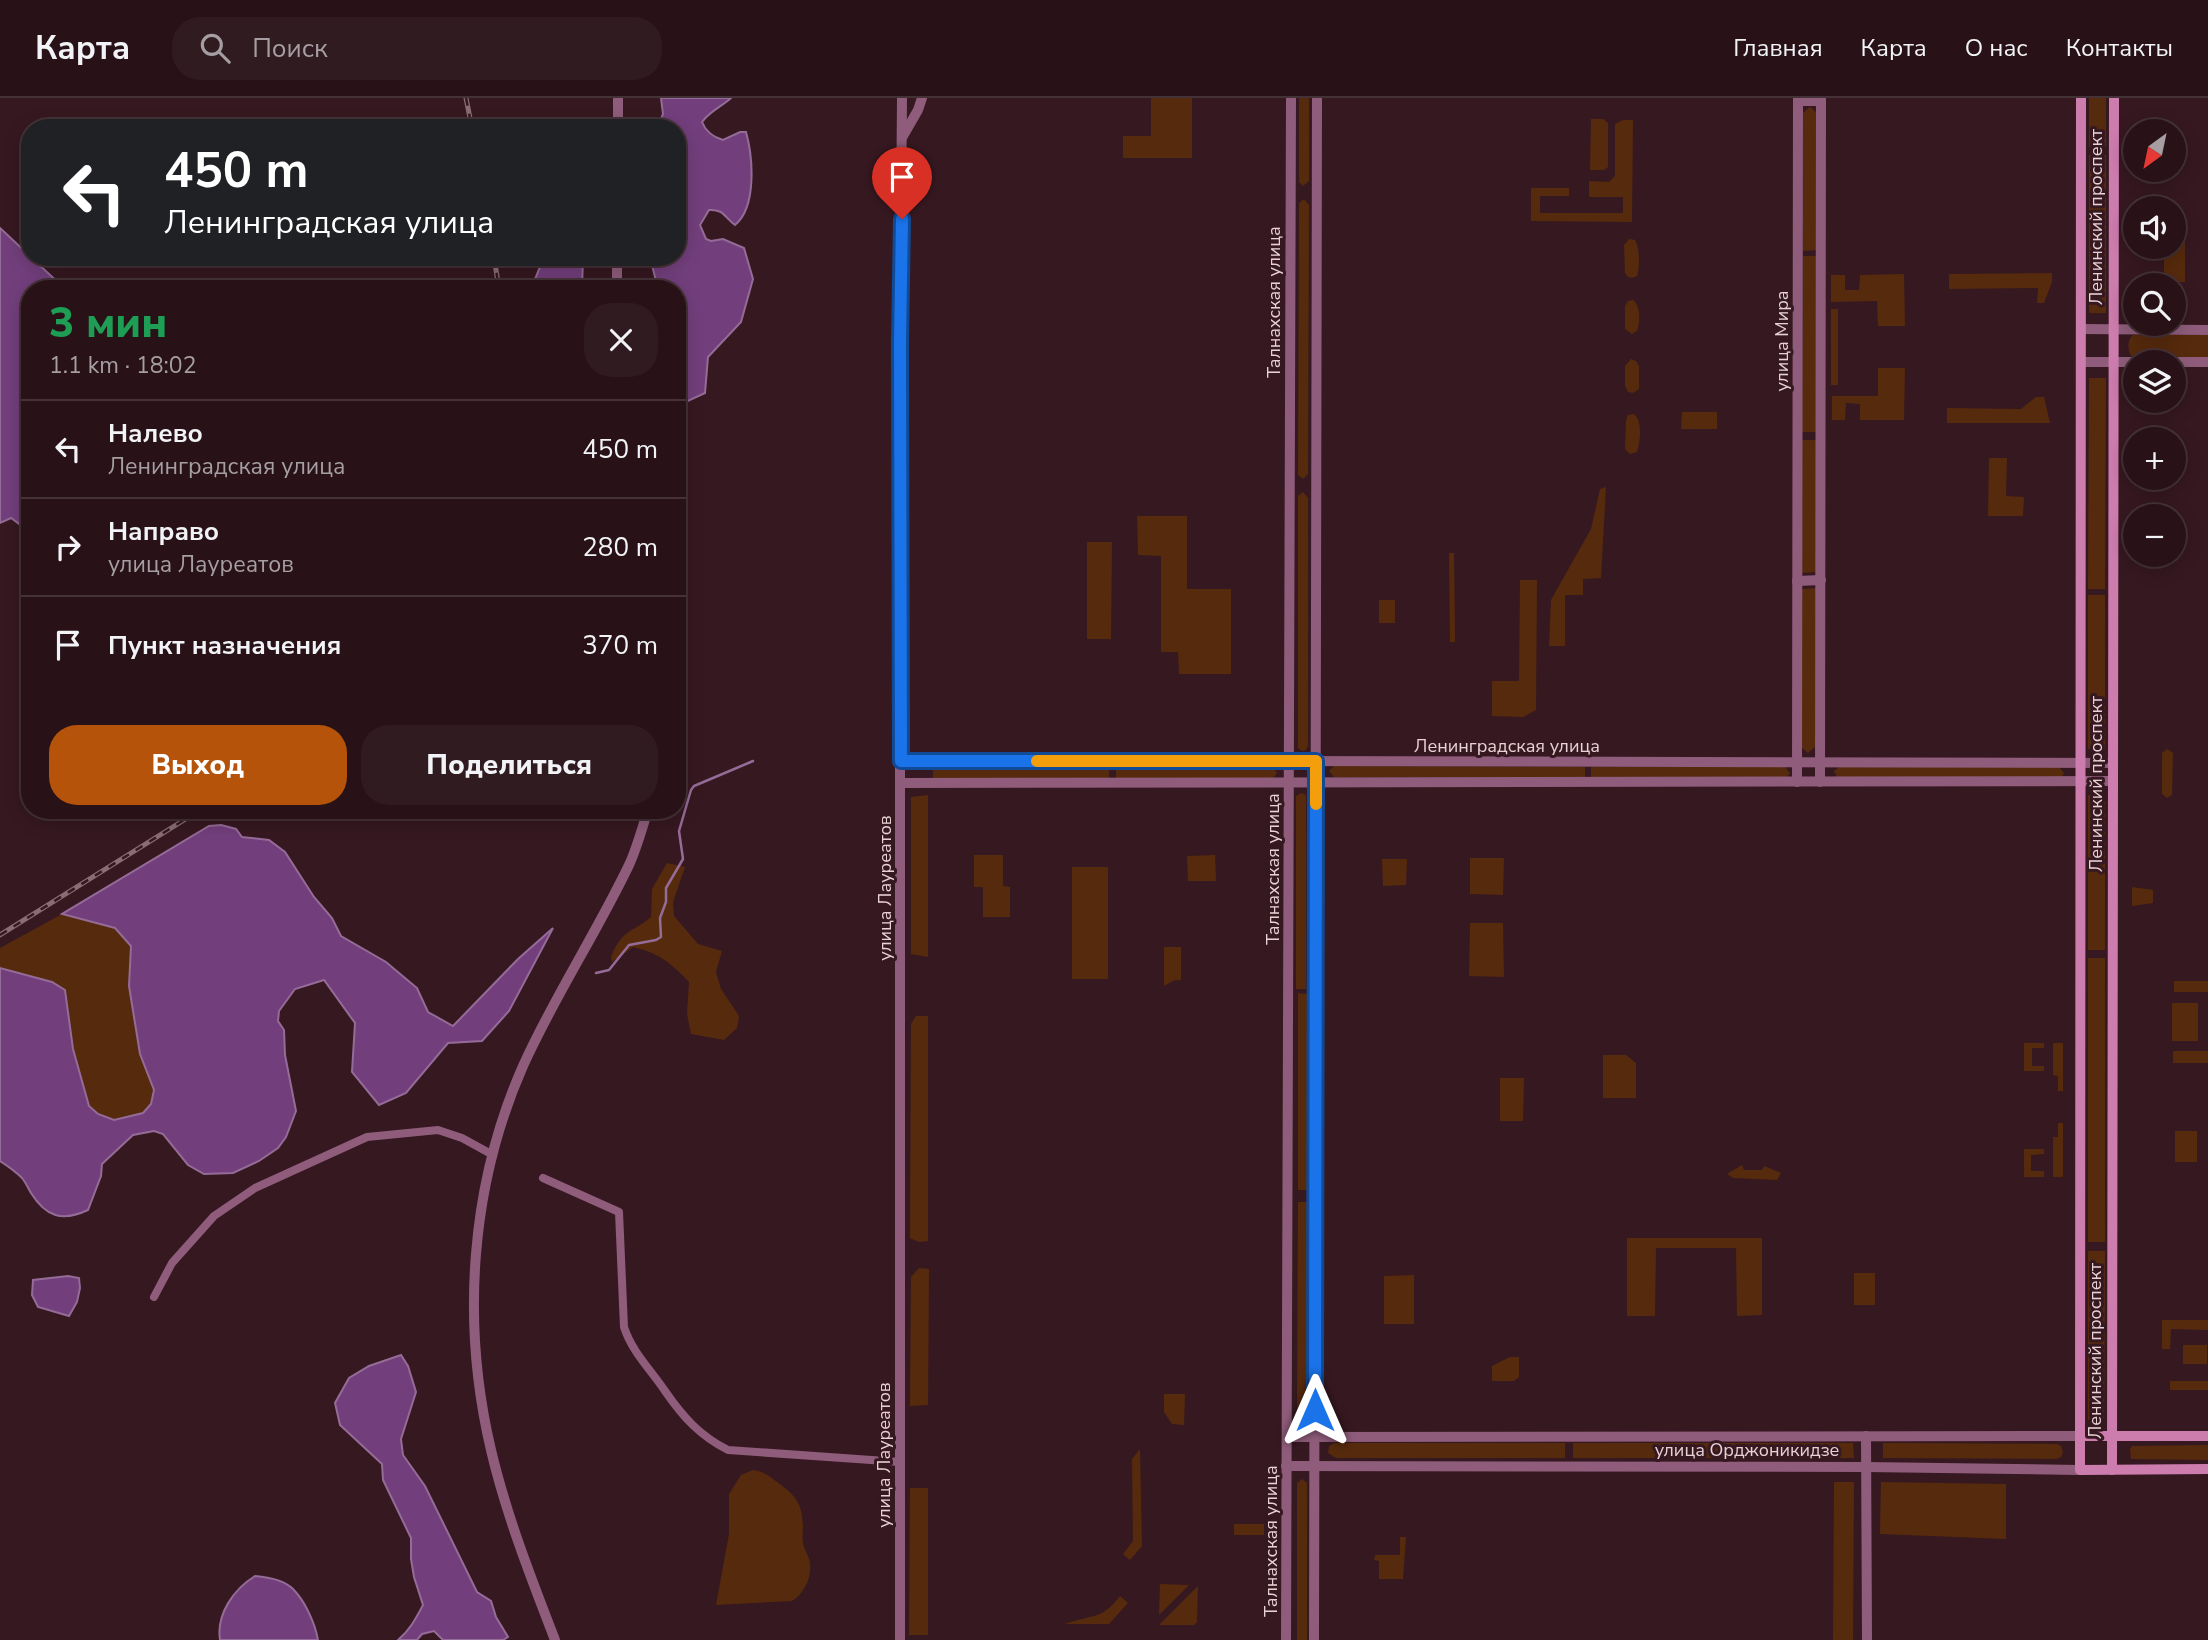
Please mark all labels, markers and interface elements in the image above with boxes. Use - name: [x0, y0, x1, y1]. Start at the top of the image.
- search box: [172, 17, 662, 80]
- text: Карта: [35, 26, 130, 71]
- icon: search: [196, 29, 234, 67]
- text: Поиск: [252, 31, 328, 66]
- text: Главная: [1733, 32, 1823, 64]
- text: Карта: [1861, 32, 1927, 64]
- text: О нас: [1965, 32, 2028, 64]
- text: Контакты: [2066, 32, 2173, 64]
- north arrow: [2123, 119, 2186, 182]
- map controls: [2123, 119, 2186, 567]
- street label: Ленинский проспект: [2084, 129, 2108, 305]
- text: 450 m: [164, 137, 308, 204]
- icon: left: [49, 147, 140, 238]
- pin: [872, 147, 932, 219]
- icon: arrive: [883, 158, 921, 196]
- button: sound: [2123, 196, 2186, 259]
- text: Ленинградская улица: [164, 201, 494, 244]
- street label: Талнахская улица: [1262, 226, 1286, 378]
- button: search: [2123, 273, 2186, 336]
- street label: улица Мира: [1770, 290, 1794, 392]
- text: 3 мин: [49, 295, 167, 352]
- button: close: [584, 303, 658, 377]
- text: 1.1 km · 18:02: [49, 350, 196, 381]
- button: layers: [2123, 350, 2186, 413]
- text: Налево: [108, 416, 203, 451]
- button: +: [2123, 427, 2186, 490]
- icon: left: [49, 430, 87, 468]
- text: 450 m: [582, 432, 658, 467]
- text: Ленинградская улица: [108, 451, 345, 482]
- button: −: [2123, 504, 2186, 567]
- text: Направо: [108, 514, 219, 549]
- icon: right: [49, 528, 87, 566]
- text: 280 m: [582, 530, 658, 565]
- text: улица Лауреатов: [108, 549, 294, 580]
- icon: arrive: [49, 626, 87, 664]
- text: Пункт назначения: [108, 628, 341, 663]
- text: 370 m: [582, 628, 658, 663]
- street label: Ленинский проспект: [2084, 696, 2108, 872]
- button: Выход: [49, 725, 347, 805]
- button: Поделиться: [361, 725, 658, 805]
- street label: Ленинградская улица: [1414, 734, 1600, 758]
- street label: Талнахская улица: [1261, 793, 1285, 945]
- street label: улица Лауреатов: [873, 815, 897, 961]
- street label: Ленинский проспект: [2083, 1263, 2107, 1439]
- position arrow: [1278, 1373, 1352, 1447]
- street label: улица Лауреатов: [872, 1382, 896, 1528]
- street label: улица Орджоникидзе: [1655, 1438, 1839, 1462]
- street label: Талнахская улица: [1259, 1465, 1283, 1617]

